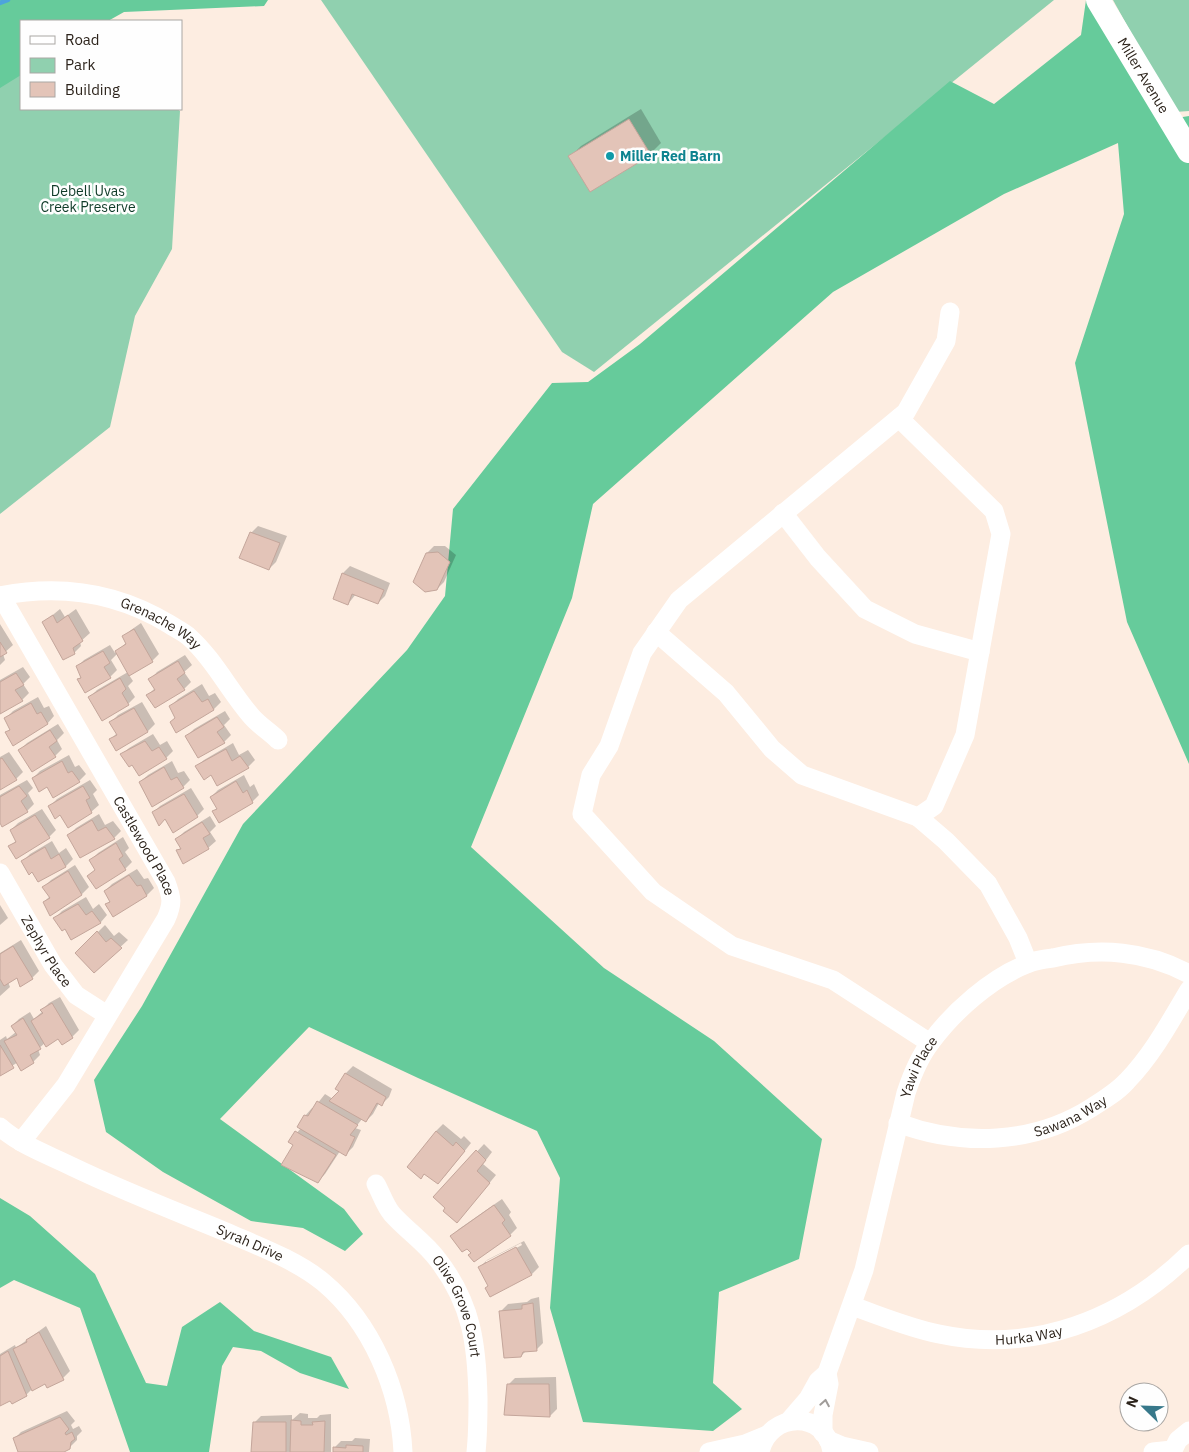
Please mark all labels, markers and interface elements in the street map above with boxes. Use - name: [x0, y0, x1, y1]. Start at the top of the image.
- legend: [20, 20, 182, 110]
- text: Road: [65, 30, 100, 49]
- street label: Miller Avenue: [1114, 34, 1173, 117]
- text: Park: [65, 55, 95, 74]
- text: Building: [65, 80, 120, 99]
- place label: Miller Red Barn: [620, 147, 721, 165]
- marker: Miller Red Barn: [604, 150, 616, 162]
- park label: Debell Uvas Creek Preserve: [40, 182, 136, 216]
- street label: Grenache Way: [118, 593, 205, 653]
- street label: Castlewood Place: [109, 793, 179, 898]
- street label: Zephyr Place: [17, 912, 76, 991]
- street label: Yawi Place: [896, 1032, 942, 1100]
- street label: Sawana Way: [1032, 1091, 1110, 1141]
- street label: Syrah Drive: [214, 1220, 287, 1265]
- street label: Olive Grove Court: [428, 1251, 485, 1358]
- street label: Hurka Way: [995, 1321, 1065, 1349]
- north arrow: [1119, 1382, 1169, 1432]
- text: N: [1122, 1394, 1142, 1410]
- one-way arrow: [820, 1398, 830, 1407]

